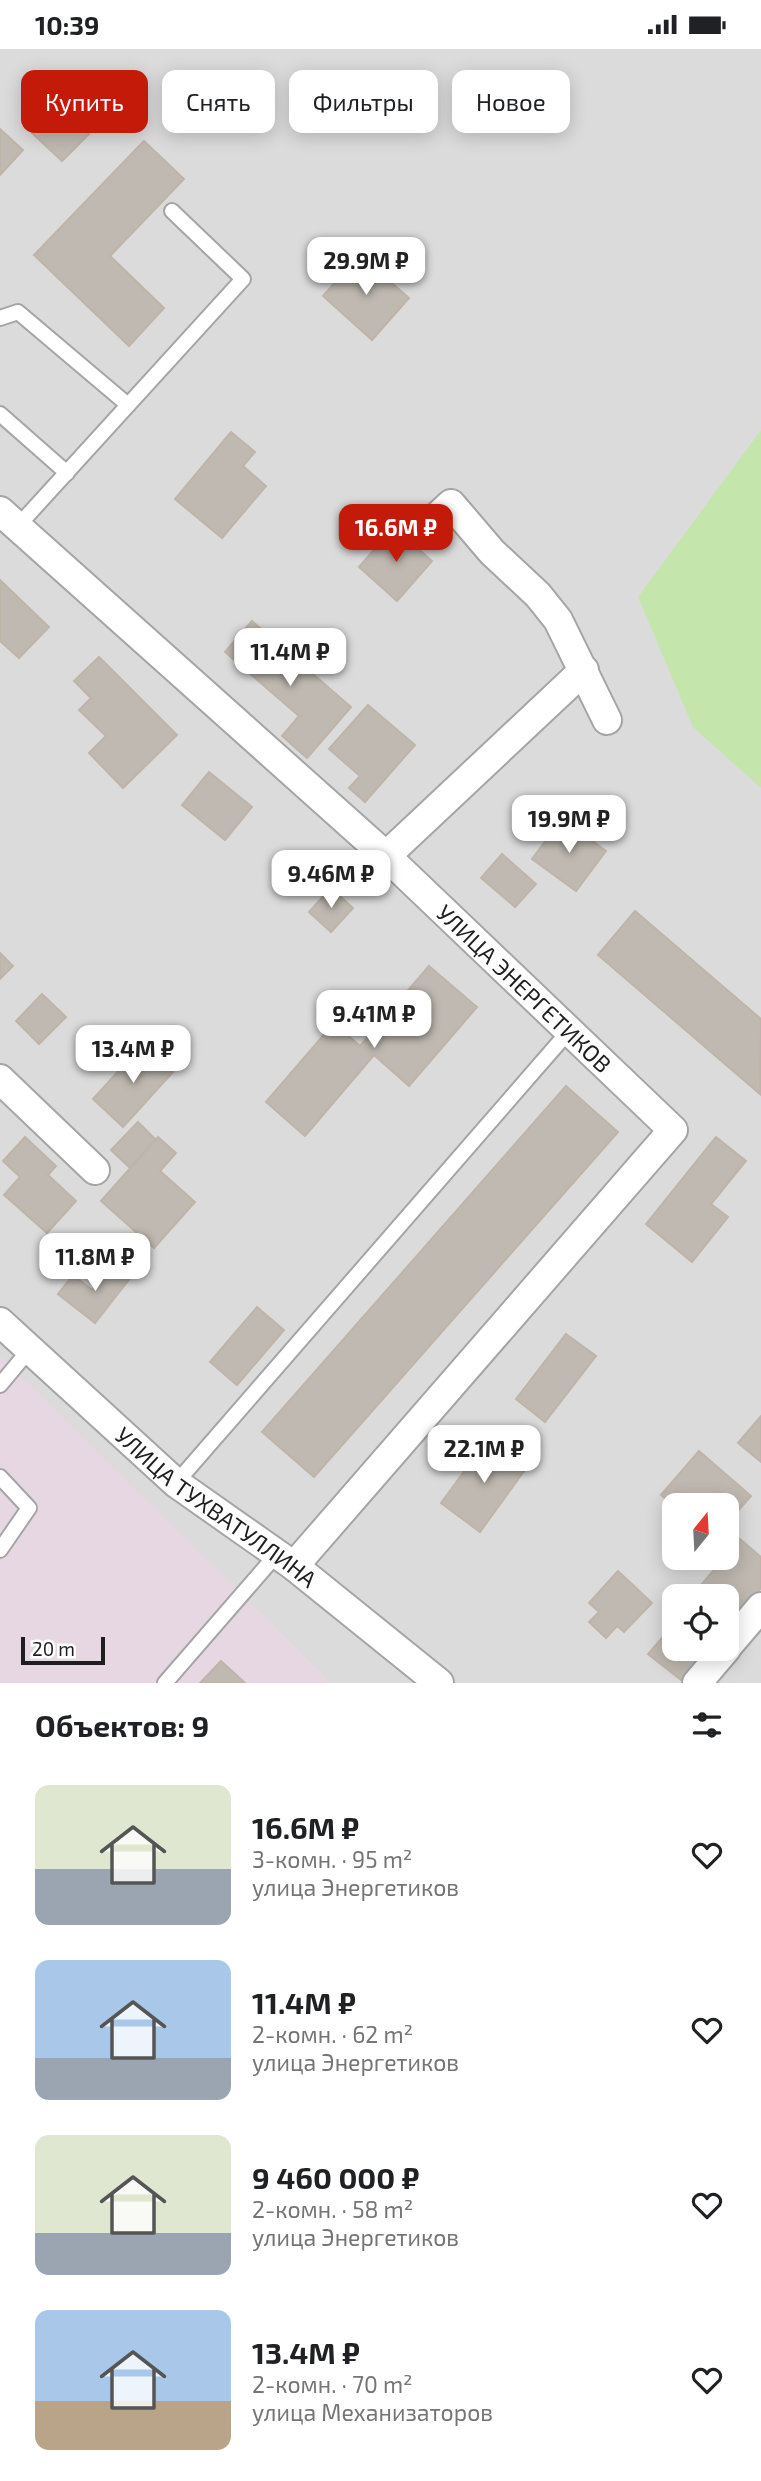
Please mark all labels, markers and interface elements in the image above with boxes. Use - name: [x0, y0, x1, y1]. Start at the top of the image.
- text: 10:39: [35, 9, 99, 40]
- chip: Купить: [21, 70, 148, 133]
- chip: Снять: [162, 70, 275, 133]
- chip: Фильтры: [289, 70, 438, 133]
- chip: Новое: [452, 70, 570, 133]
- pin: 29.9M ₽: [301, 237, 431, 297]
- text: 29.9M ₽: [323, 246, 409, 274]
- pin: 16.6M ₽: [331, 505, 461, 564]
- text: 16.6M ₽: [355, 513, 437, 541]
- pin: 11.4M ₽: [225, 629, 355, 688]
- text: 11.4M ₽: [250, 637, 330, 665]
- pin: 19.9M ₽: [504, 795, 634, 855]
- text: 19.9M ₽: [528, 804, 610, 832]
- pin: 9.46M ₽: [266, 851, 396, 910]
- text: 9.46M ₽: [288, 859, 374, 887]
- street label: УЛИЦА ЭНЕРГЕТИКОВ: [431, 898, 617, 1078]
- pin: 9.41M ₽: [309, 991, 439, 1050]
- text: 9.41M ₽: [332, 999, 416, 1027]
- pin: 13.4M ₽: [68, 1025, 198, 1085]
- text: 13.4M ₽: [92, 1034, 174, 1062]
- pin: 11.8M ₽: [30, 1233, 160, 1293]
- text: 11.8M ₽: [55, 1242, 135, 1270]
- street label: УЛИЦА ТУХВАТУЛЛИНА: [110, 1421, 323, 1593]
- pin: 22.1M ₽: [419, 1425, 549, 1485]
- text: 22.1M ₽: [444, 1434, 524, 1462]
- north arrow: [662, 1493, 738, 1570]
- map controls: [662, 1493, 739, 1661]
- button: locate: [662, 1584, 739, 1661]
- scale bar: [21, 1634, 105, 1666]
- text: 20 m: [32, 1637, 75, 1660]
- icon: filters: [688, 1706, 726, 1744]
- text: Объектов: 9: [35, 1707, 209, 1743]
- text: 16.6M ₽: [252, 1809, 359, 1845]
- icon: home: [91, 1813, 175, 1897]
- icon: heart: [688, 1836, 726, 1874]
- text: 3-комн. · 95 m²: [252, 1845, 412, 1873]
- text: улица Энергетиков: [252, 1873, 459, 1901]
- text: 11.4M ₽: [252, 1984, 356, 2020]
- icon: home: [91, 1988, 175, 2072]
- icon: heart: [688, 2011, 726, 2049]
- text: 2-комн. · 62 m²: [252, 2020, 413, 2048]
- text: улица Энергетиков: [252, 2048, 459, 2076]
- text: 9 460 000 ₽: [252, 2159, 419, 2195]
- icon: home: [91, 2163, 175, 2247]
- icon: heart: [688, 2186, 726, 2224]
- text: 2-комн. · 58 m²: [252, 2195, 413, 2223]
- text: улица Энергетиков: [252, 2223, 459, 2251]
- text: 13.4M ₽: [252, 2334, 360, 2370]
- icon: home: [91, 2338, 175, 2422]
- icon: heart: [688, 2361, 726, 2399]
- text: 2-комн. · 70 m²: [252, 2370, 413, 2398]
- text: улица Механизаторов: [252, 2398, 493, 2426]

